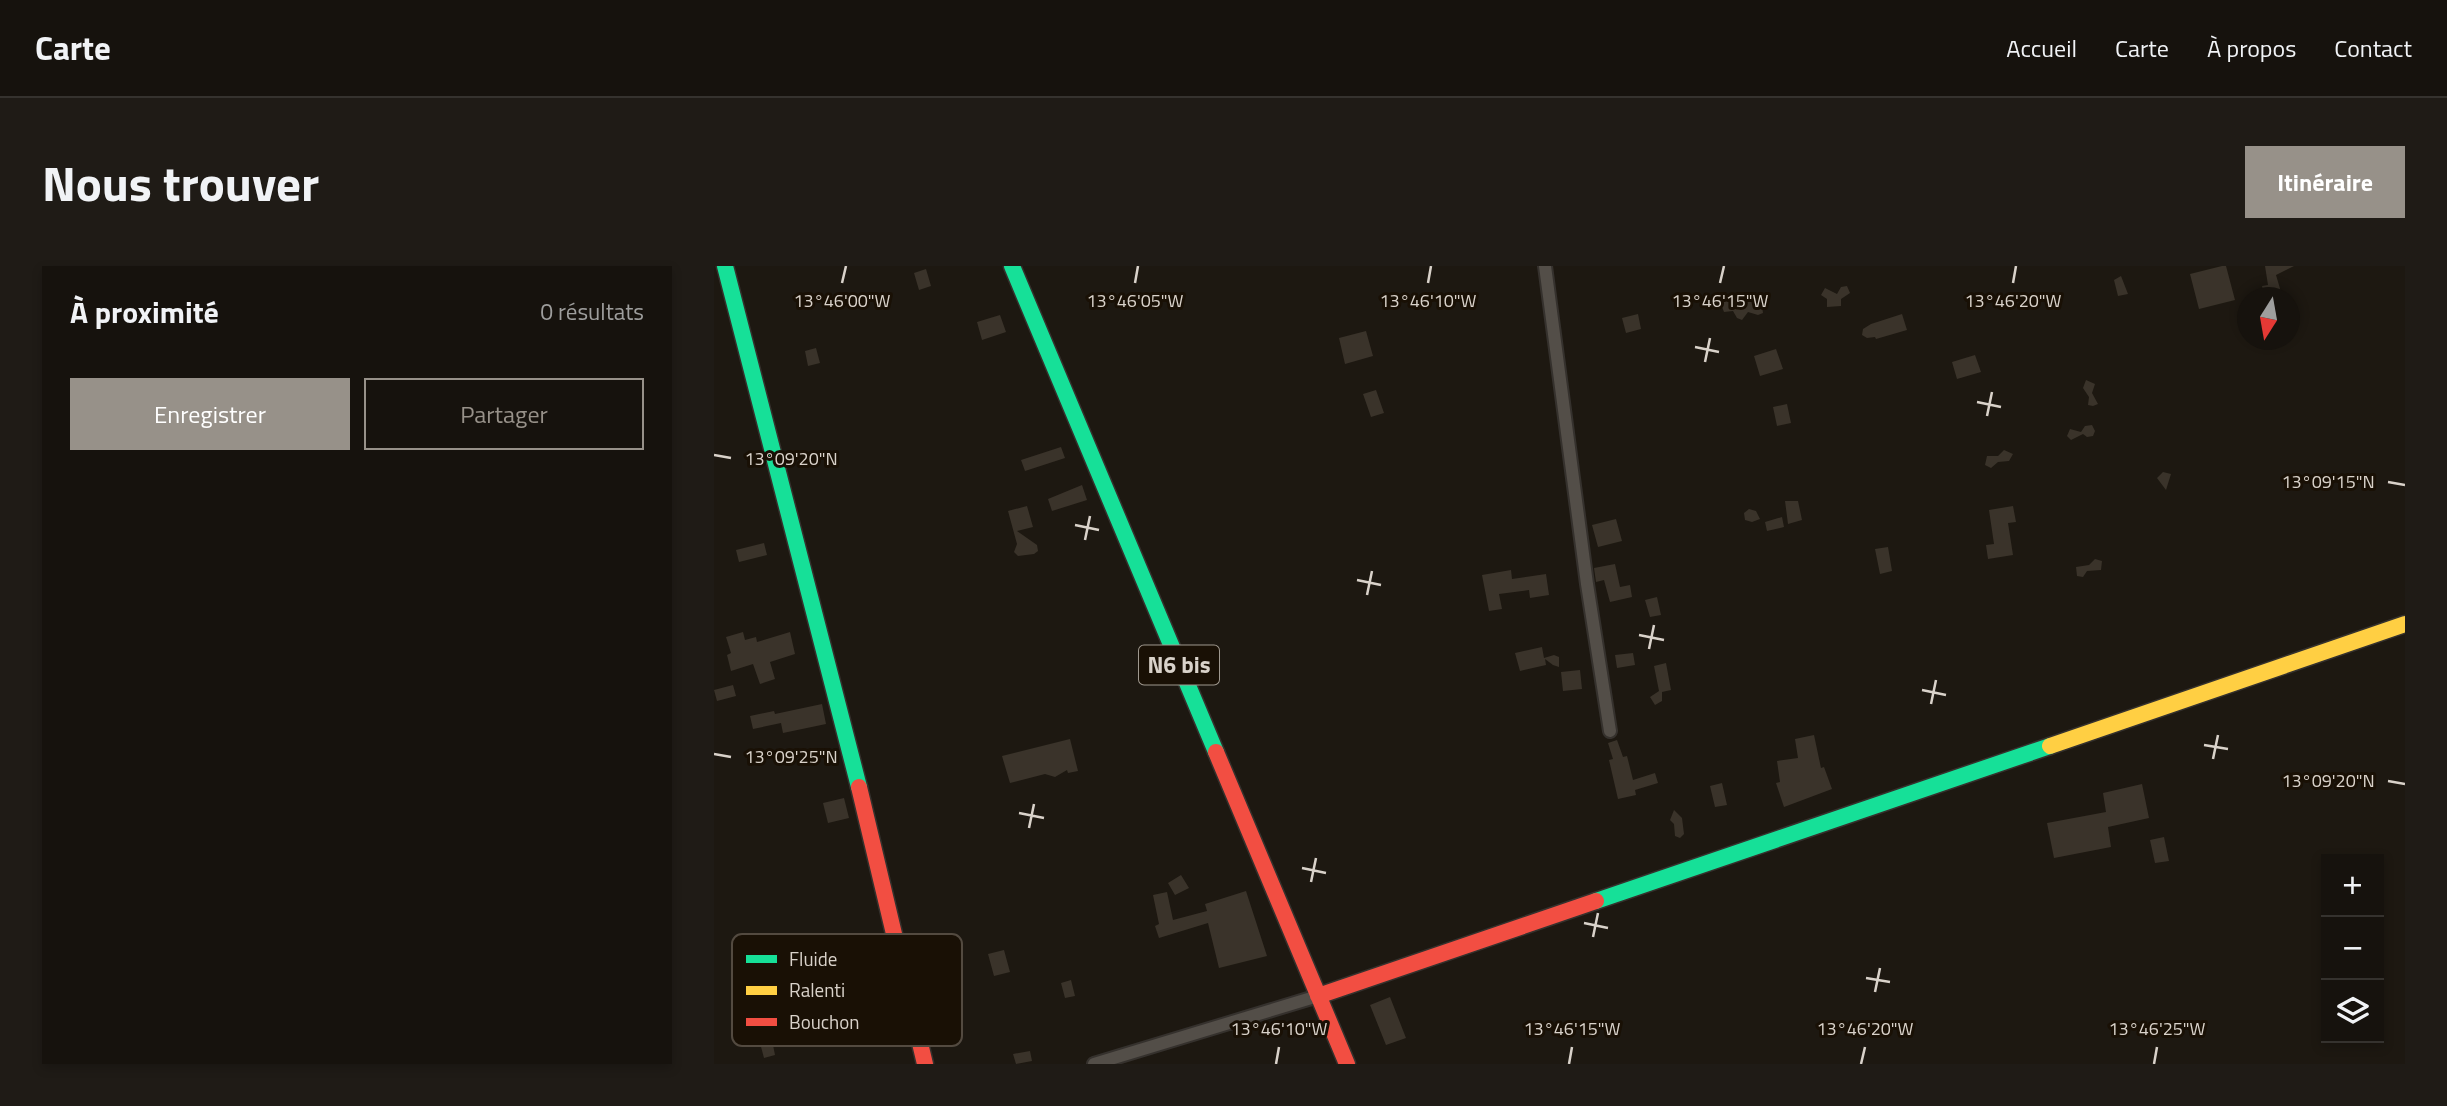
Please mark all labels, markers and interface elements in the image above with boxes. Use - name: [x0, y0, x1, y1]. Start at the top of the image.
- text: Carte: [35, 23, 111, 73]
- text: Accueil: [2006, 30, 2077, 66]
- text: Carte: [2115, 30, 2169, 66]
- text: À propos: [2207, 30, 2296, 66]
- text: Contact: [2334, 30, 2412, 66]
- text: Nous trouver: [42, 145, 319, 220]
- button: Itinéraire: [2245, 146, 2405, 218]
- text: 13°46'00"W: [794, 287, 891, 314]
- text: 13°46'05"W: [1087, 287, 1184, 314]
- text: 13°46'10"W: [1380, 287, 1477, 314]
- text: 13°46'15"W: [1672, 287, 1769, 314]
- text: 13°46'20"W: [1965, 287, 2062, 314]
- north arrow: [2237, 287, 2300, 350]
- text: À proximité: [70, 289, 219, 335]
- text: 0 résultats: [540, 294, 644, 329]
- button: Enregistrer: [70, 378, 350, 450]
- button: Partager: [364, 378, 644, 450]
- text: 13°09'20"N: [744, 445, 838, 472]
- text: 13°09'15"N: [2281, 468, 2375, 495]
- road number: N6 bis: [1139, 646, 1219, 684]
- text: 13°09'25"N: [744, 743, 838, 770]
- text: 13°09'20"N: [2281, 767, 2375, 794]
- map controls: [2321, 854, 2384, 1043]
- button: +: [2321, 854, 2384, 917]
- button: −: [2321, 917, 2384, 980]
- legend: [732, 934, 962, 1046]
- text: Fluide: [789, 944, 837, 973]
- text: Ralenti: [789, 975, 845, 1004]
- button: layers: [2321, 980, 2384, 1043]
- text: Bouchon: [789, 1007, 860, 1036]
- text: 13°46'10"W: [1231, 1015, 1328, 1042]
- text: 13°46'15"W: [1524, 1015, 1621, 1042]
- text: 13°46'20"W: [1817, 1015, 1914, 1042]
- text: 13°46'25"W: [2109, 1015, 2206, 1042]

